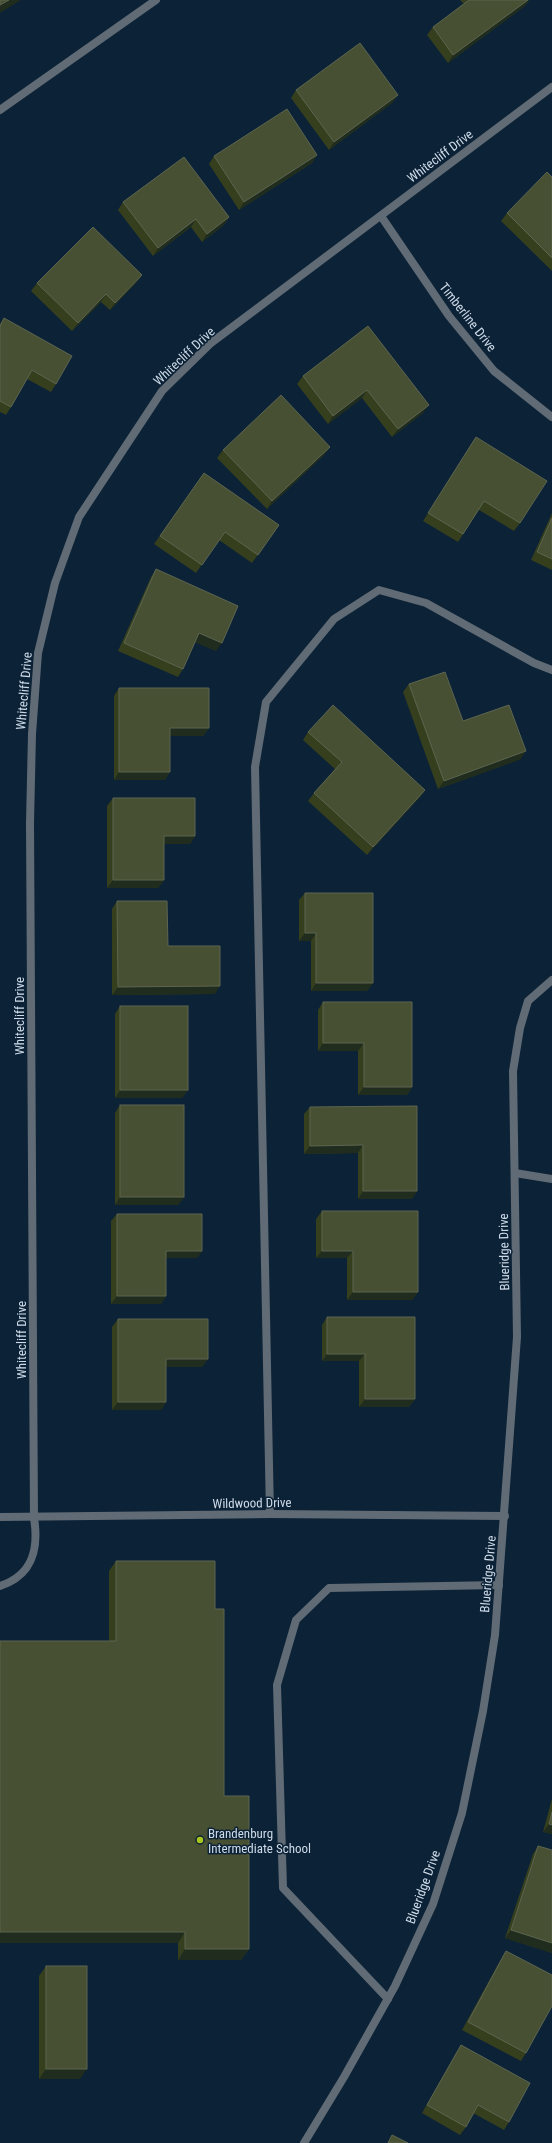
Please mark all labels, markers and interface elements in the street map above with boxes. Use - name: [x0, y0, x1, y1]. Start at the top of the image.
- street label: Whitecliff Drive: [404, 126, 476, 186]
- street label: Timberline Drive: [436, 280, 500, 354]
- street label: Whitecliff Drive: [150, 324, 218, 388]
- street label: Whitecliff Drive: [13, 651, 35, 731]
- street label: Whitecliff Drive: [12, 977, 27, 1055]
- street label: Blueridge Drive: [496, 1213, 512, 1291]
- street label: Whitecliff Drive: [14, 1301, 29, 1379]
- street label: Wildwood Drive: [212, 1495, 292, 1511]
- street label: Blueridge Drive: [477, 1535, 499, 1613]
- place label: Brandenburg Intermediate School: [208, 1826, 311, 1856]
- marker: Brandenburg Intermediate School: [195, 1835, 205, 1845]
- street label: Blueridge Drive: [403, 1848, 443, 1926]

